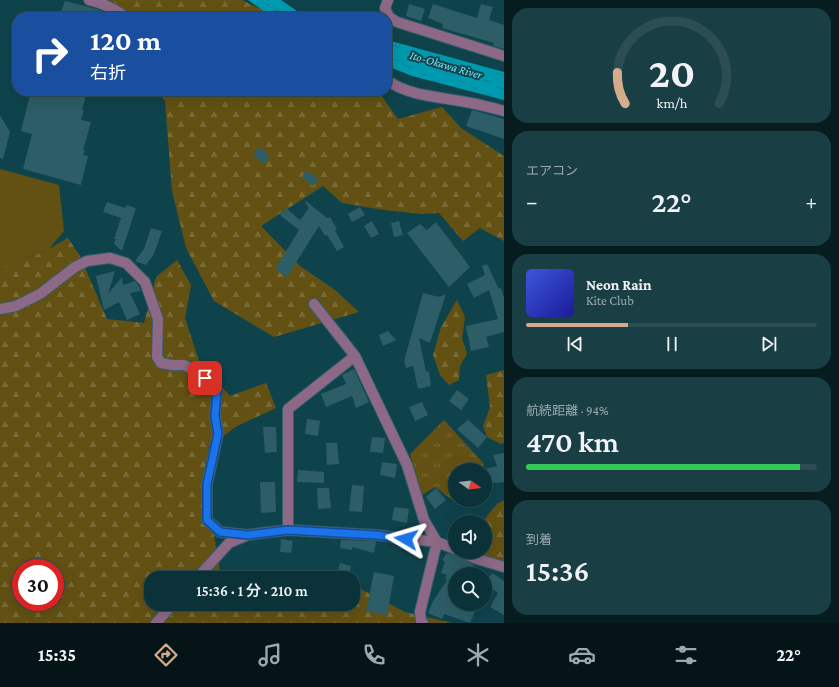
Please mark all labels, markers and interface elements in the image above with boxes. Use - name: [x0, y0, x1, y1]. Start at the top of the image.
- text: 120 m: [90, 25, 161, 56]
- icon: right: [24, 28, 76, 80]
- water label: Ito-Okawa River: [408, 48, 485, 82]
- text: 20: [648, 49, 695, 95]
- text: 右折: [90, 63, 126, 83]
- text: km/h: [656, 94, 687, 110]
- text: エアコン: [526, 163, 578, 178]
- text: 22°: [651, 185, 692, 218]
- text: −: [526, 189, 538, 214]
- text: +: [805, 189, 817, 214]
- text: Neon Rain: [586, 277, 652, 293]
- text: Kite Club: [586, 293, 634, 308]
- icon: previous: [564, 333, 586, 355]
- icon: pause: [661, 333, 683, 355]
- icon: next: [758, 333, 780, 355]
- pin: [188, 361, 222, 395]
- icon: arrive: [194, 367, 216, 389]
- text: 航続距離 · 94%: [526, 403, 609, 418]
- text: 470 km: [526, 425, 619, 458]
- north arrow: [448, 463, 492, 507]
- map controls: [448, 463, 492, 611]
- button: sound: [448, 515, 492, 559]
- position arrow: [385, 518, 427, 560]
- text: 到着: [526, 532, 552, 547]
- text: 15:36: [526, 554, 589, 587]
- speed limit sign: 30: [12, 559, 64, 611]
- button: search: [448, 567, 492, 611]
- text: 15:36 · 1 分 · 210 m: [196, 583, 308, 599]
- icon: directions: [152, 641, 180, 669]
- icon: music: [256, 641, 284, 669]
- icon: phone: [360, 641, 388, 669]
- icon: climate: [464, 641, 492, 669]
- icon: car: [568, 641, 596, 669]
- icon: filters: [672, 641, 700, 669]
- text: 15:35: [38, 645, 76, 665]
- text: 22°: [776, 645, 801, 665]

